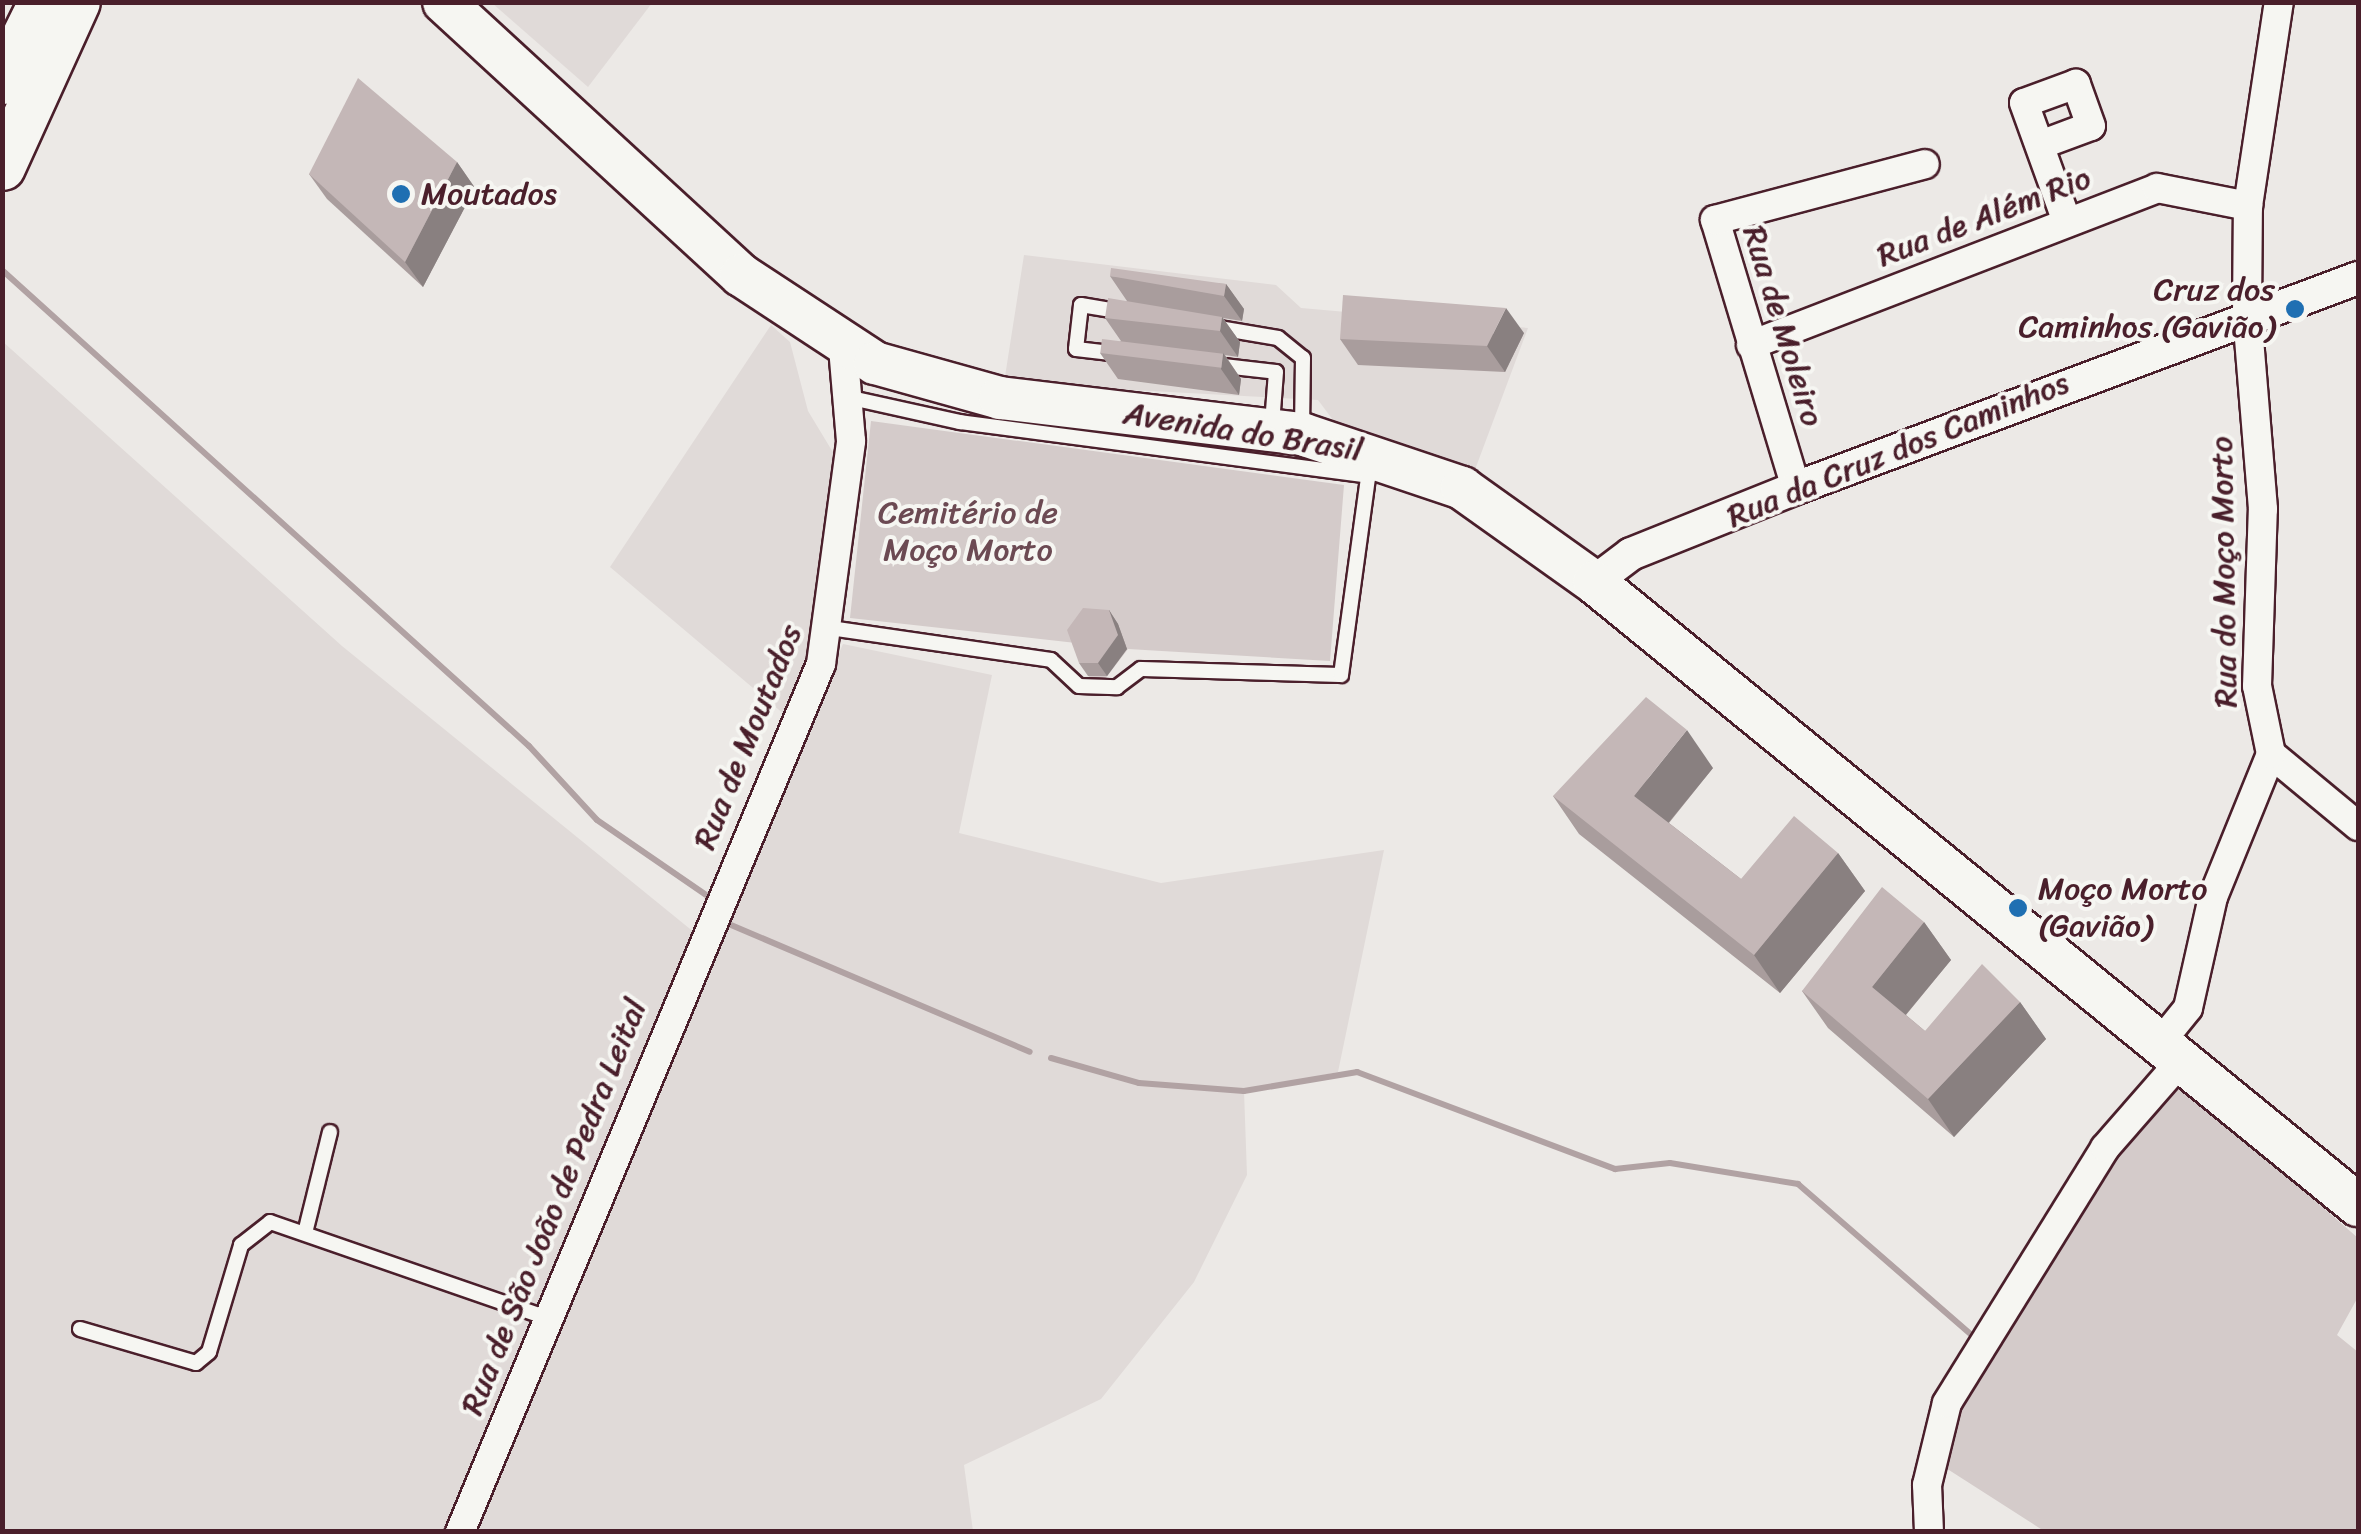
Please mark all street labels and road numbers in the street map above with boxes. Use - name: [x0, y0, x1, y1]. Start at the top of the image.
- street label: Rua de Além Rio: [1871, 158, 2097, 276]
- street label: Rua de Moleiro: [1734, 221, 1832, 431]
- street label: Rua da Cruz dos Caminhos: [1721, 364, 2075, 536]
- street label: Avenida do Brasil: [1120, 394, 1366, 470]
- street label: Rua do Moço Morto: [2202, 436, 2246, 708]
- street label: Rua de Moutados: [686, 619, 810, 855]
- street label: Rua de São João de Pedra Leital: [453, 993, 655, 1421]

